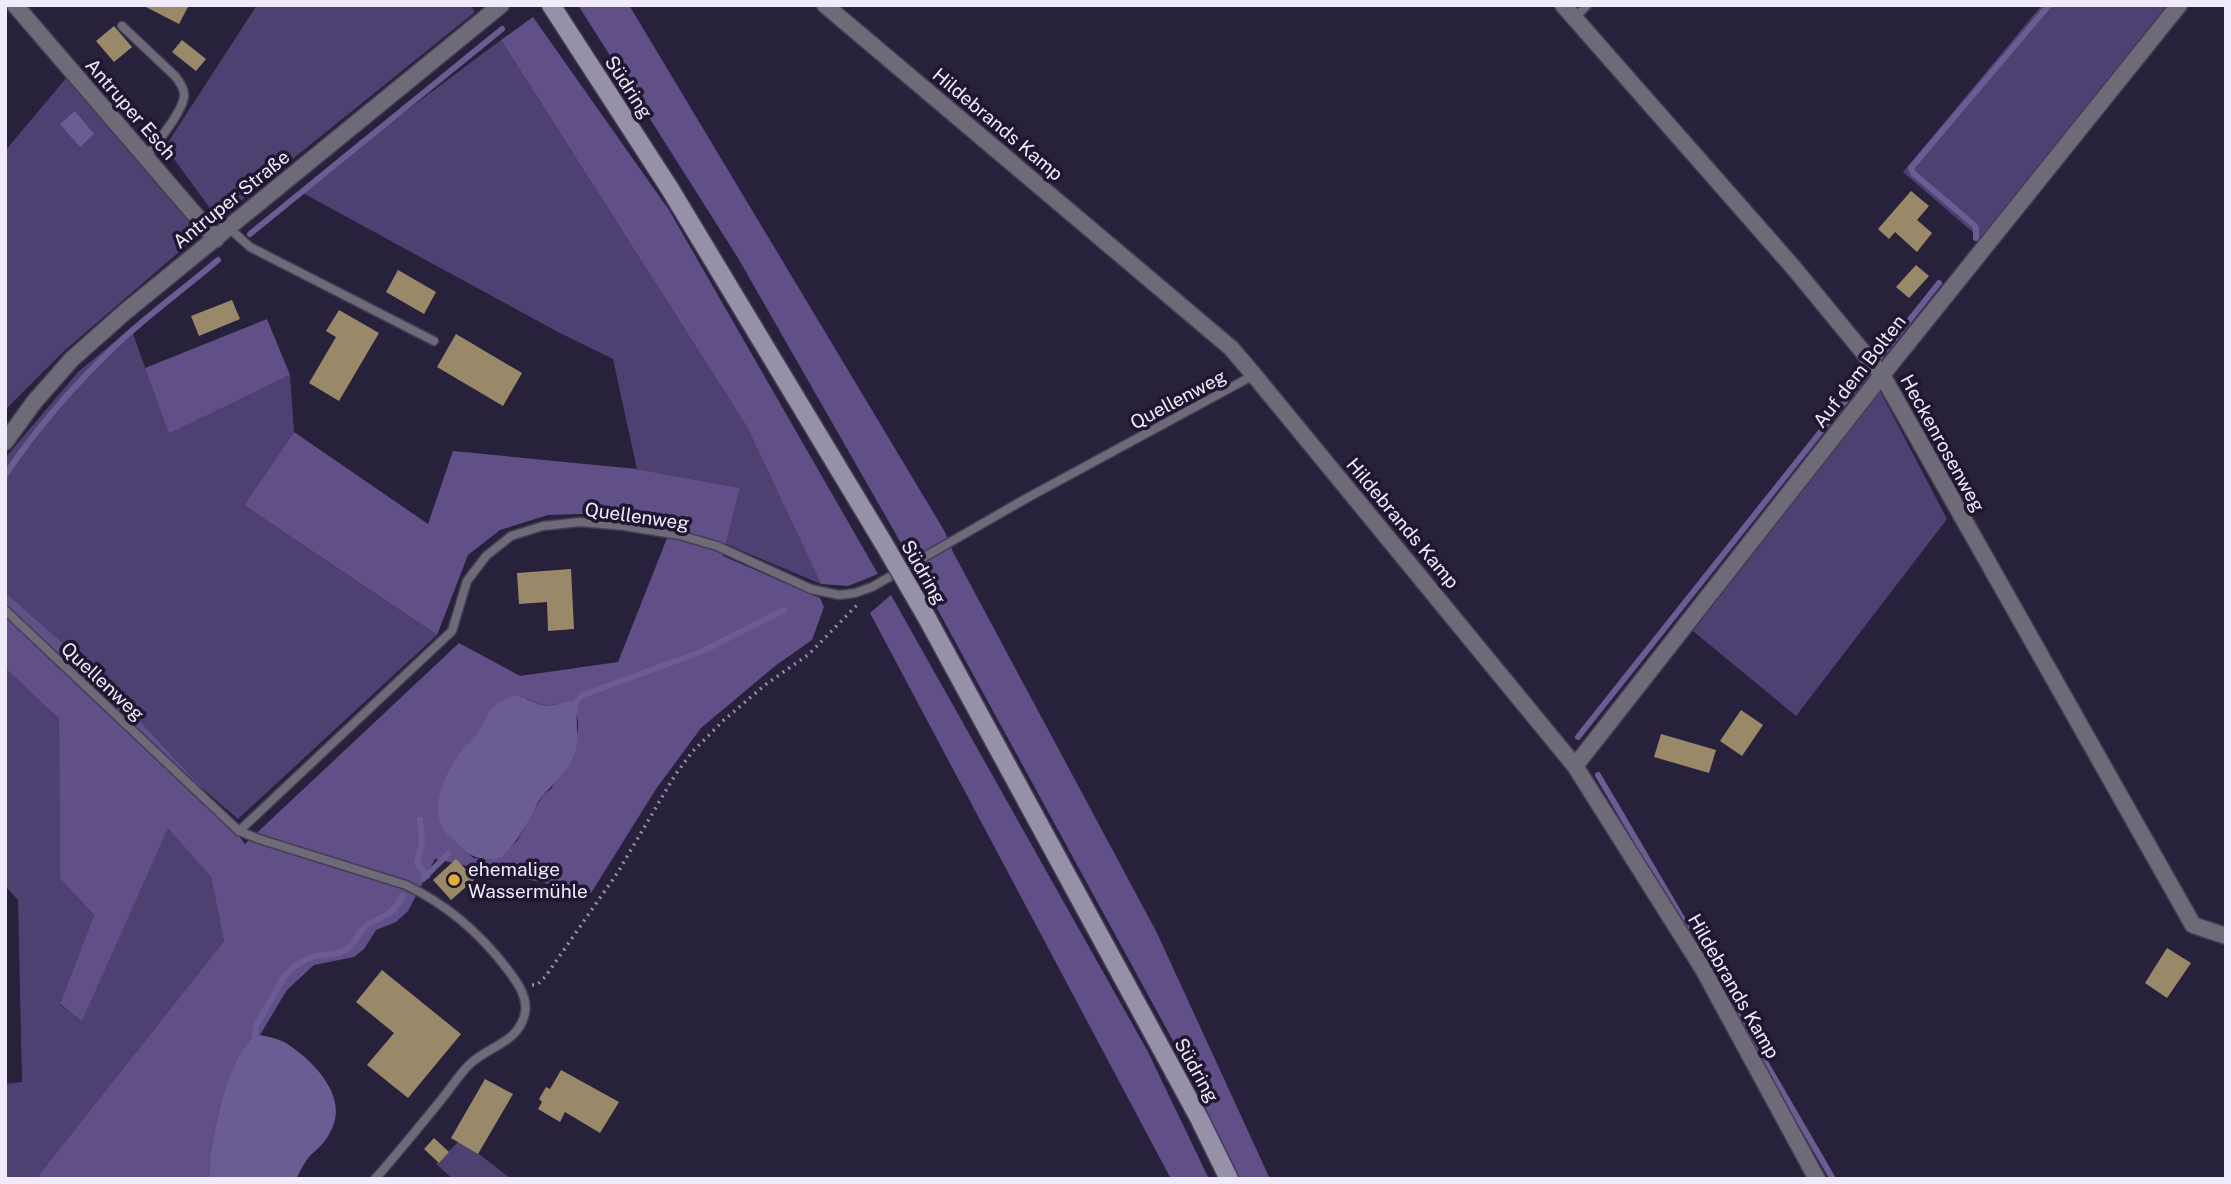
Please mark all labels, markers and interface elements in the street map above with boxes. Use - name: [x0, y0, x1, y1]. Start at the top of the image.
- street label: Südring: [601, 52, 657, 123]
- street label: Antruper Esch: [81, 54, 181, 164]
- street label: Hildebrands Kamp: [928, 63, 1068, 185]
- street label: Antruper Straße: [168, 145, 294, 253]
- street label: Auf dem Bolten: [1808, 310, 1910, 432]
- street label: Quellenweg: [1126, 364, 1230, 433]
- street label: Heckenrosenweg: [1896, 371, 1990, 516]
- street label: Hildebrands Kamp: [1342, 453, 1464, 593]
- street label: Quellenweg: [583, 498, 691, 534]
- street label: Südring: [897, 536, 951, 608]
- street label: Quellenweg: [57, 637, 149, 725]
- place label: ehemalige Wassermühle: [468, 858, 588, 902]
- marker: ehemalige Wassermühle: [446, 872, 462, 888]
- street label: Hildebrands Kamp: [1684, 910, 1784, 1062]
- street label: Südring: [1170, 1034, 1224, 1106]

